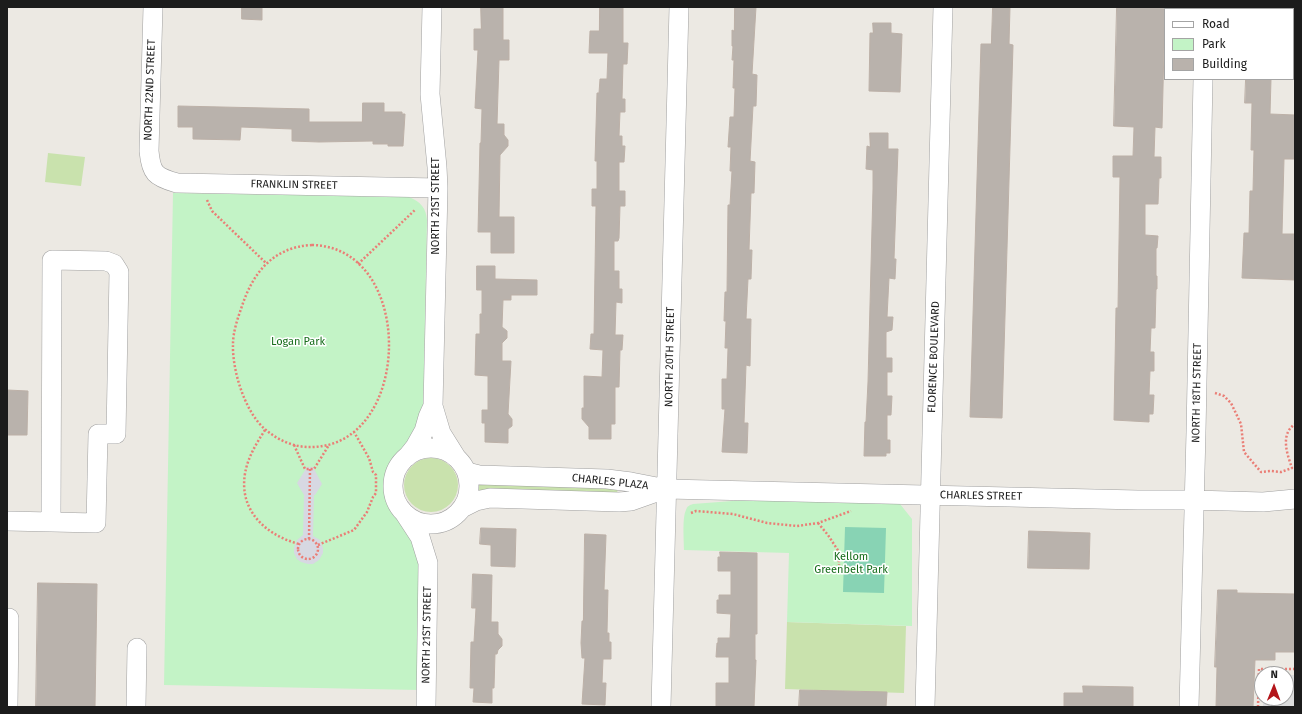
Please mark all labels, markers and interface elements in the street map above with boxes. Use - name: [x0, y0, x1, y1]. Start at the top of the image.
- legend: [1164, 8, 1294, 80]
- text: Road: [1202, 17, 1230, 31]
- text: Park: [1202, 37, 1226, 51]
- street label: NORTH 22ND STREET: [142, 39, 158, 141]
- text: Building: [1202, 57, 1247, 71]
- street label: NORTH 21ST STREET: [429, 157, 443, 255]
- street label: FRANKLIN STREET: [250, 178, 338, 192]
- street label: FLORENCE BOULEVARD: [925, 301, 943, 413]
- street label: NORTH 20TH STREET: [663, 307, 677, 407]
- park label: Logan Park: [271, 335, 325, 349]
- street label: NORTH 18TH STREET: [1190, 343, 1204, 443]
- street label: CHARLES PLAZA: [571, 471, 649, 493]
- street label: CHARLES STREET: [940, 489, 1022, 503]
- park label: Kellom Greenbelt Park: [814, 550, 888, 576]
- street label: NORTH 21ST STREET: [420, 586, 434, 684]
- north arrow: [1254, 666, 1294, 706]
- text: N: [1270, 668, 1278, 681]

